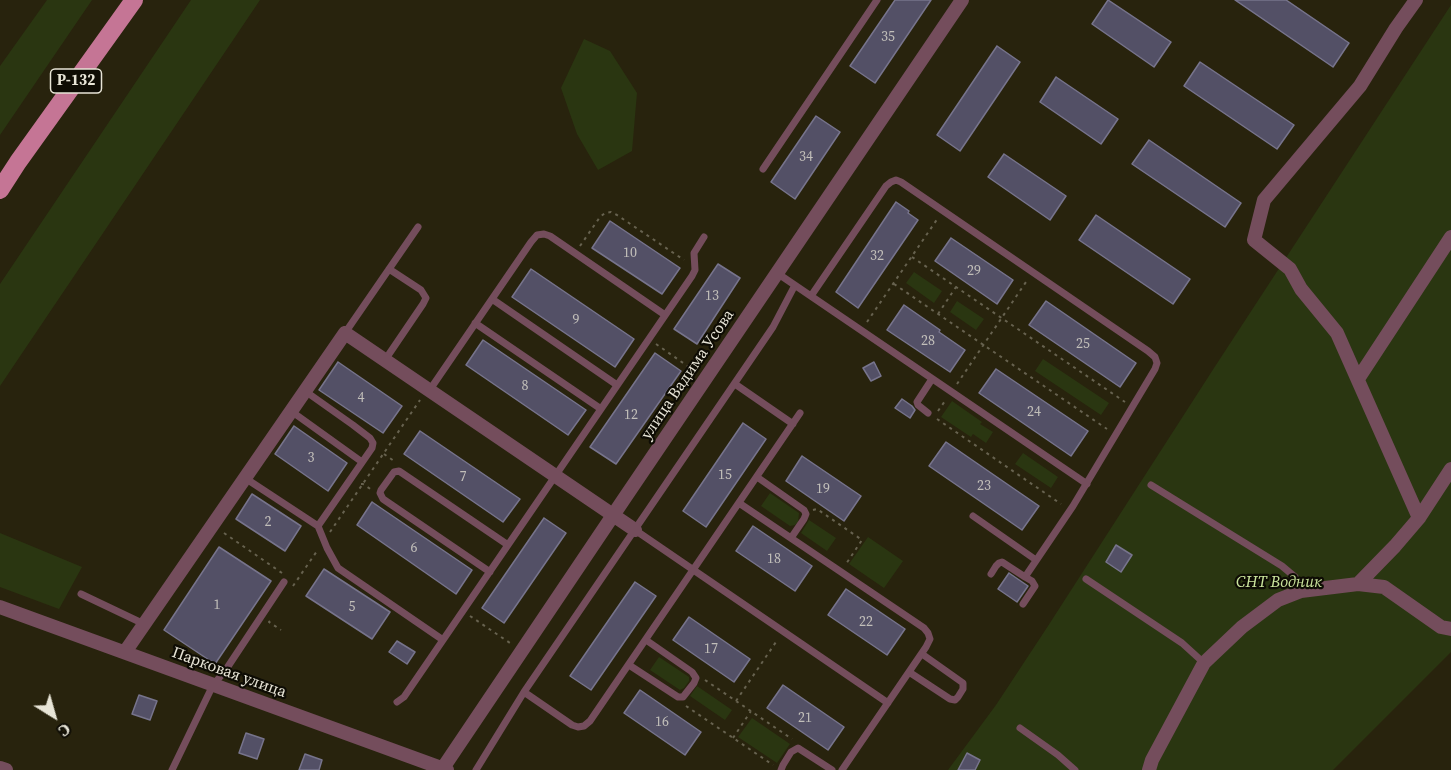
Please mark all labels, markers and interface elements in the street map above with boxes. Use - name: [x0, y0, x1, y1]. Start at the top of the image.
- house number: 35: [881, 29, 895, 45]
- road number: Р-132: [50, 69, 101, 93]
- house number: 34: [799, 149, 813, 165]
- house number: 10: [623, 245, 637, 261]
- house number: 32: [870, 248, 884, 264]
- house number: 29: [967, 263, 981, 279]
- house number: 13: [705, 288, 719, 304]
- street label: улица Вадима Усова: [637, 306, 739, 444]
- house number: 9: [573, 312, 579, 328]
- house number: 28: [921, 333, 935, 349]
- house number: 25: [1076, 336, 1090, 352]
- house number: 8: [522, 378, 528, 394]
- house number: 4: [358, 390, 364, 406]
- house number: 24: [1027, 404, 1041, 420]
- house number: 12: [624, 407, 638, 423]
- house number: 3: [308, 450, 314, 466]
- house number: 15: [718, 467, 732, 483]
- house number: 7: [460, 469, 466, 485]
- house number: 23: [977, 478, 991, 494]
- house number: 19: [816, 481, 830, 497]
- house number: 2: [265, 514, 271, 530]
- house number: 6: [411, 540, 417, 556]
- house number: 18: [767, 551, 781, 567]
- park label: СНТ Водник: [1236, 573, 1322, 593]
- house number: 1: [214, 597, 220, 613]
- house number: 5: [349, 599, 355, 615]
- house number: 22: [859, 614, 873, 630]
- house number: 17: [704, 641, 718, 657]
- street label: Парковая улица: [169, 643, 289, 703]
- north arrow: [24, 686, 84, 746]
- house number: 21: [798, 710, 812, 726]
- house number: 16: [655, 714, 669, 730]
- text: С: [54, 719, 75, 742]

